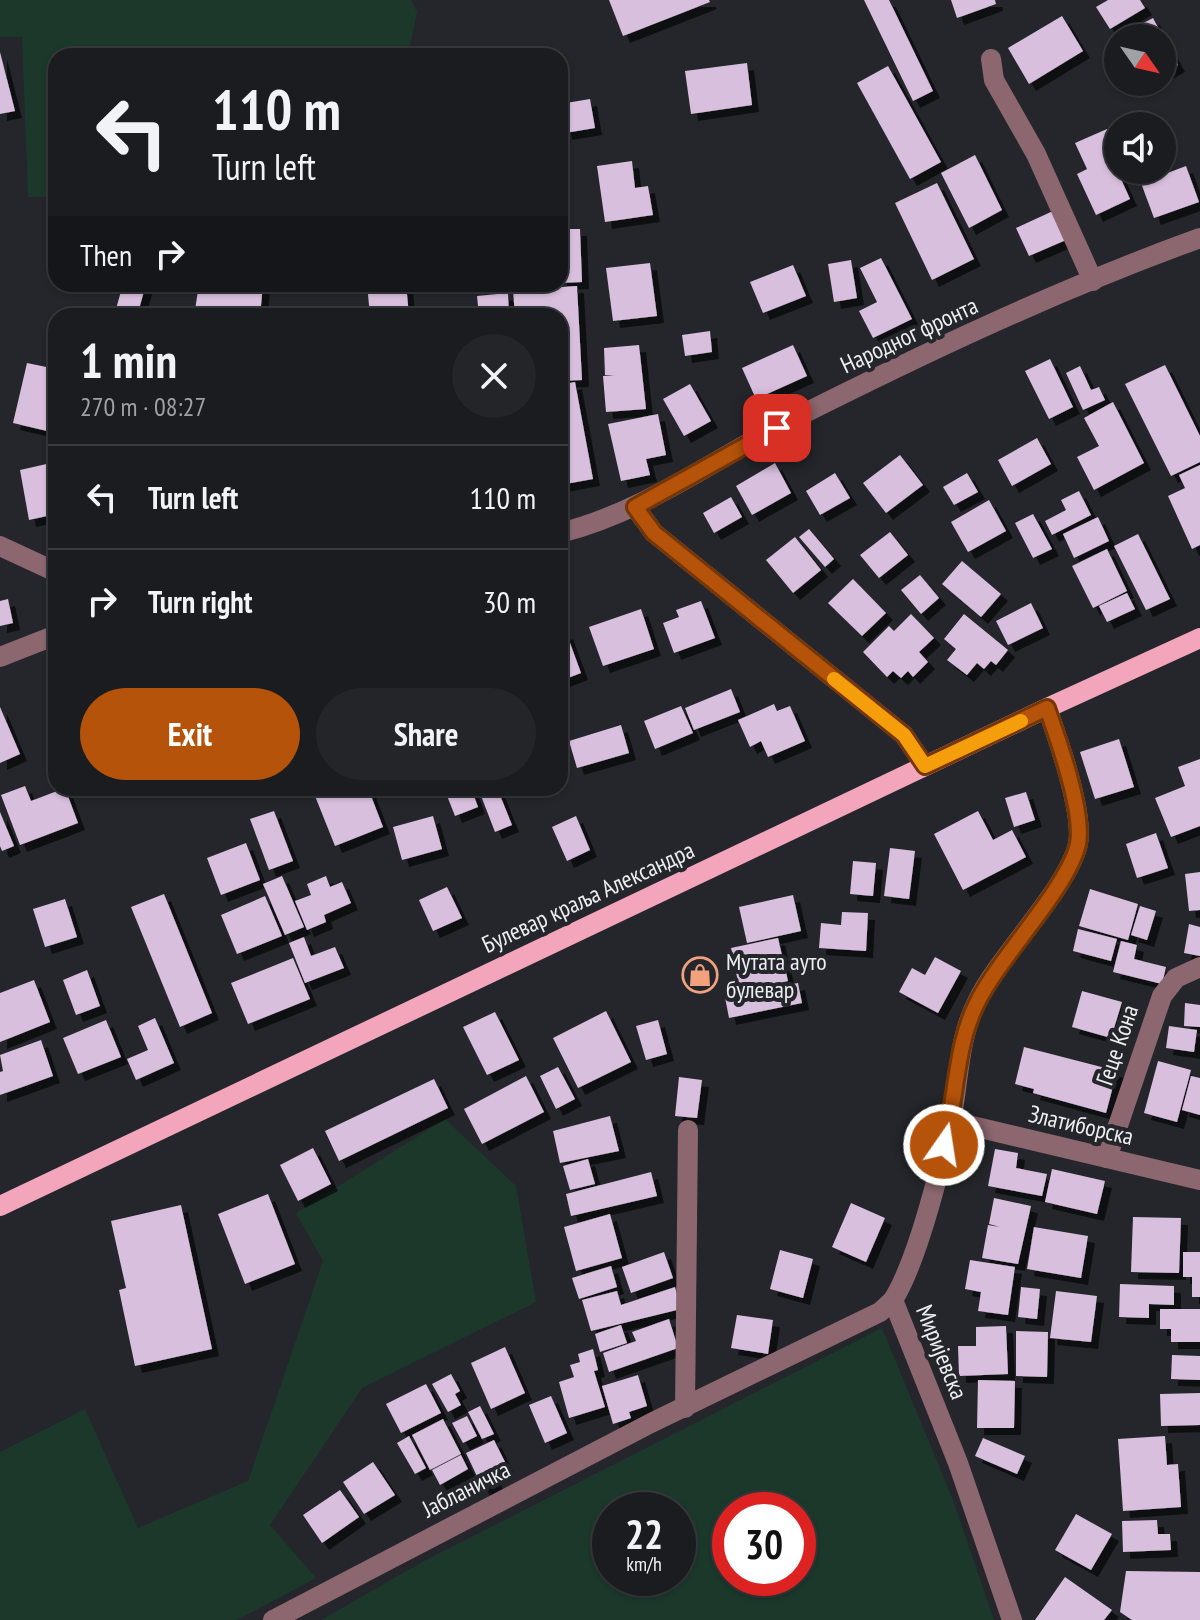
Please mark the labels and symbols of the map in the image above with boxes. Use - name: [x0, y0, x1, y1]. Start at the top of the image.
- north arrow: [1104, 24, 1176, 96]
- street label: Народног фронта: [835, 290, 983, 380]
- pin: [743, 394, 811, 462]
- street label: Булевар краља Александра: [477, 834, 699, 960]
- place label: Мутата ауто булевар: [726, 946, 827, 1005]
- shop icon: Мутата ауто булевар: [681, 956, 719, 994]
- street label: Геце Кона: [1089, 1001, 1145, 1089]
- street label: Златиборска: [1026, 1098, 1136, 1152]
- position arrow: [902, 1103, 986, 1187]
- street label: Миријевска: [909, 1300, 975, 1404]
- street label: Јабланичка: [416, 1454, 515, 1525]
- speed limit sign: 30: [712, 1492, 816, 1596]

